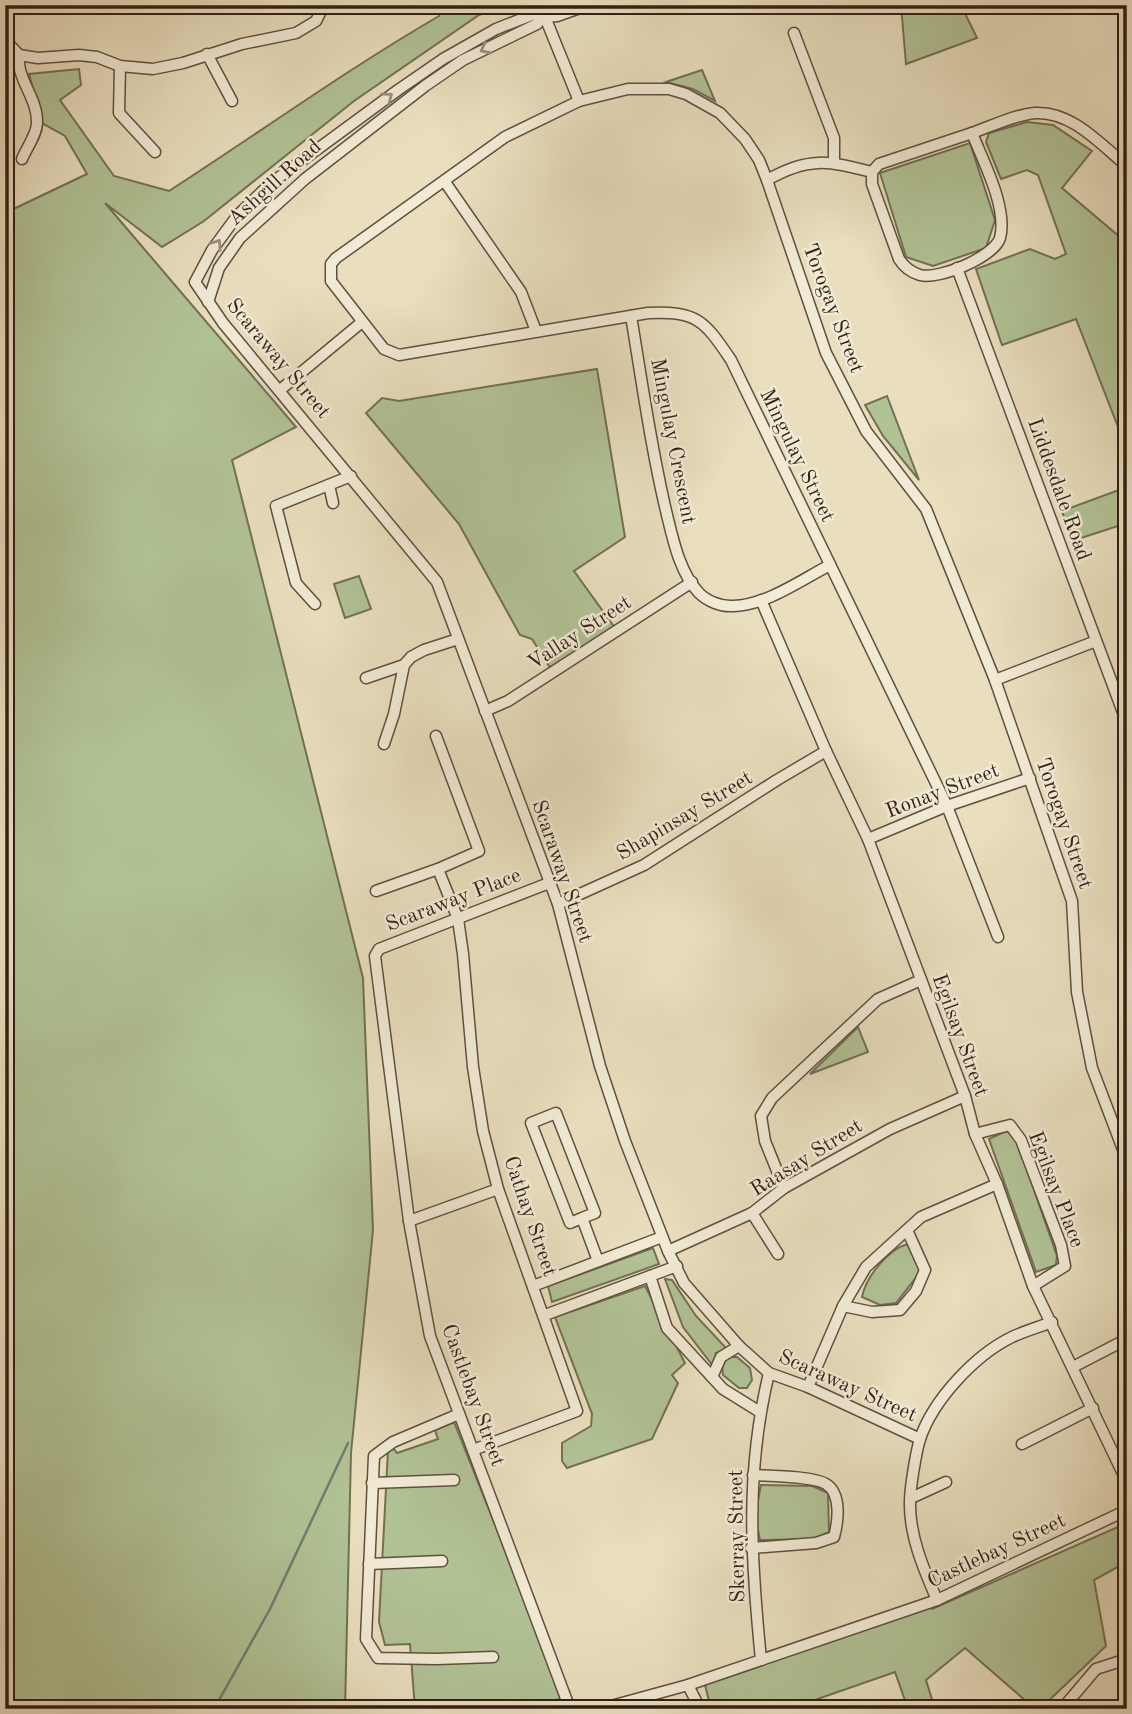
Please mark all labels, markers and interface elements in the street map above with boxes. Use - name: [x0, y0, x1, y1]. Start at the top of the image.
- one-way arrow: [480, 41, 492, 54]
- one-way arrow: [381, 93, 393, 105]
- street label: Ashgill Road: [224, 136, 326, 230]
- one-way arrow: [209, 239, 221, 252]
- street label: Torogay Street: [798, 241, 867, 376]
- street label: Scaraway Street: [222, 295, 334, 423]
- street label: Mingulay Crescent: [646, 356, 699, 526]
- street label: Mingulay Street: [755, 386, 838, 526]
- street label: Liddesdale Road: [1023, 416, 1094, 564]
- street label: Vallay Street: [524, 592, 635, 674]
- street label: Torogay Street: [1031, 755, 1096, 892]
- street label: Ronay Street: [883, 760, 1002, 823]
- street label: Shapinsay Street: [613, 767, 756, 865]
- street label: Scaraway Street: [527, 797, 596, 946]
- street label: Scaraway Place: [383, 865, 524, 936]
- street label: Egilsay Street: [928, 971, 992, 1100]
- street label: Raasay Street: [747, 1116, 866, 1201]
- street label: Egilsay Place: [1024, 1129, 1087, 1250]
- street label: Cathay Street: [499, 1154, 560, 1279]
- street label: Castlebay Street: [437, 1322, 508, 1469]
- street label: Scaraway Street: [775, 1346, 920, 1426]
- street label: Skerray Street: [726, 1469, 749, 1603]
- street label: Castlebay Street: [924, 1510, 1069, 1593]

